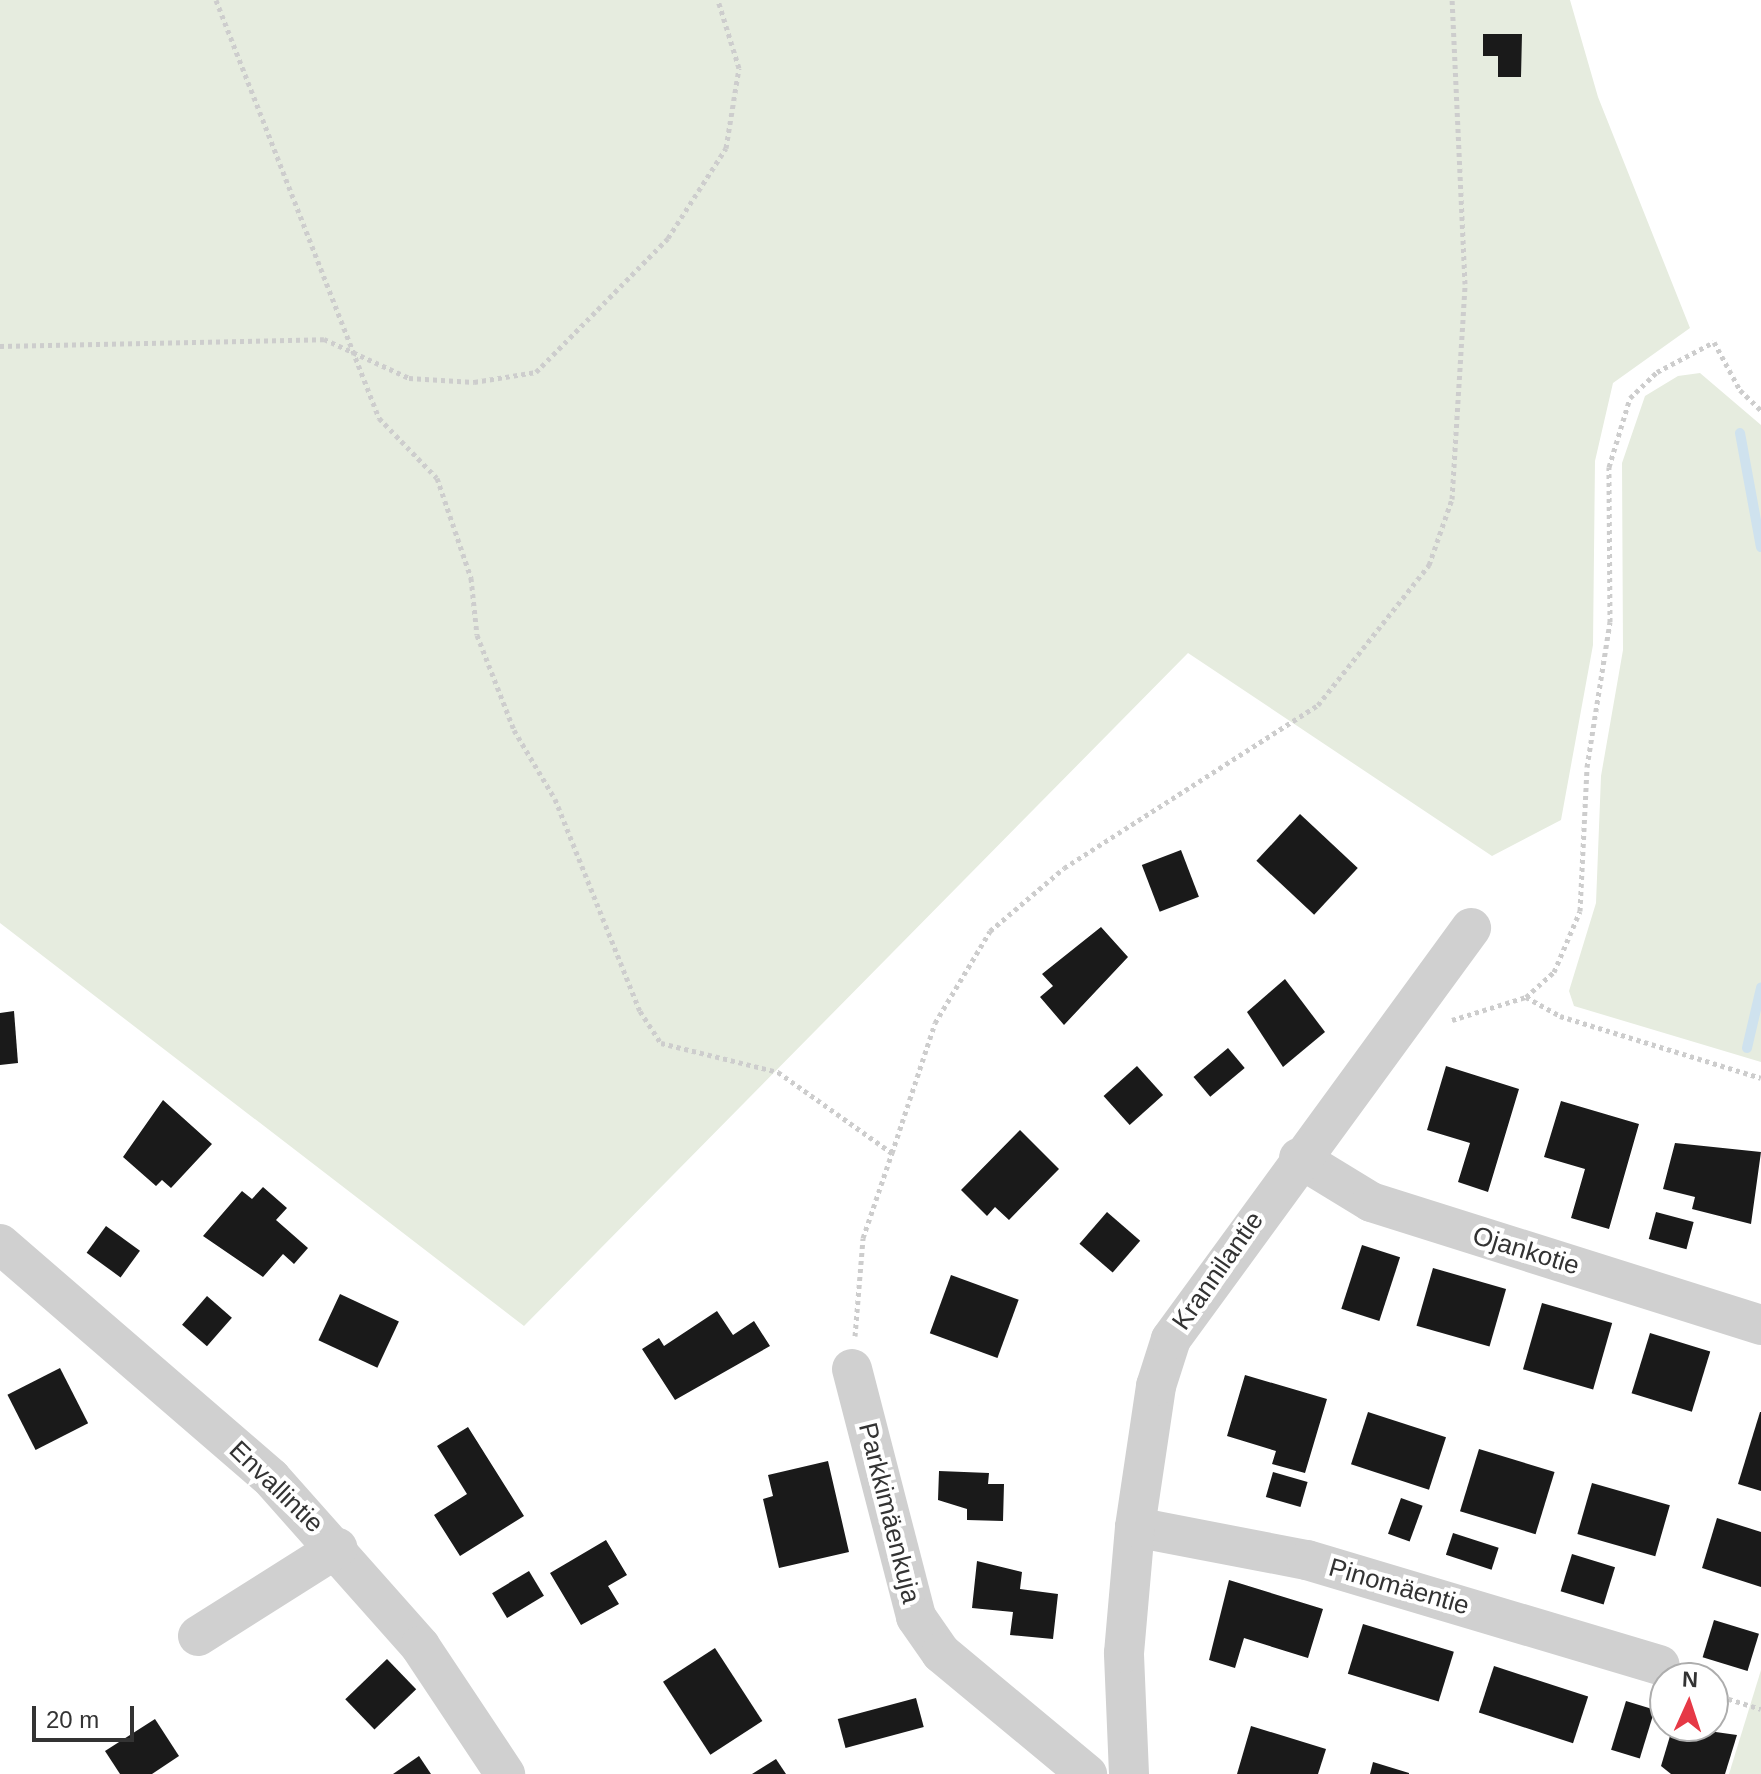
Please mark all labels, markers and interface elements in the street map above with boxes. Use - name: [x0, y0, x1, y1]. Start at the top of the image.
- street label: Krannilantie: [1166, 1206, 1270, 1336]
- street label: Ojankotie: [1469, 1220, 1583, 1282]
- street label: Parkkimäenkuja: [851, 1419, 927, 1607]
- street label: Envallintie: [223, 1435, 329, 1539]
- street label: Pinomäentie: [1325, 1552, 1473, 1622]
- north arrow: [1649, 1662, 1729, 1742]
- text: N: [1682, 1667, 1699, 1692]
- scale bar: [36, 1690, 138, 1740]
- text: 20 m: [46, 1706, 99, 1733]

